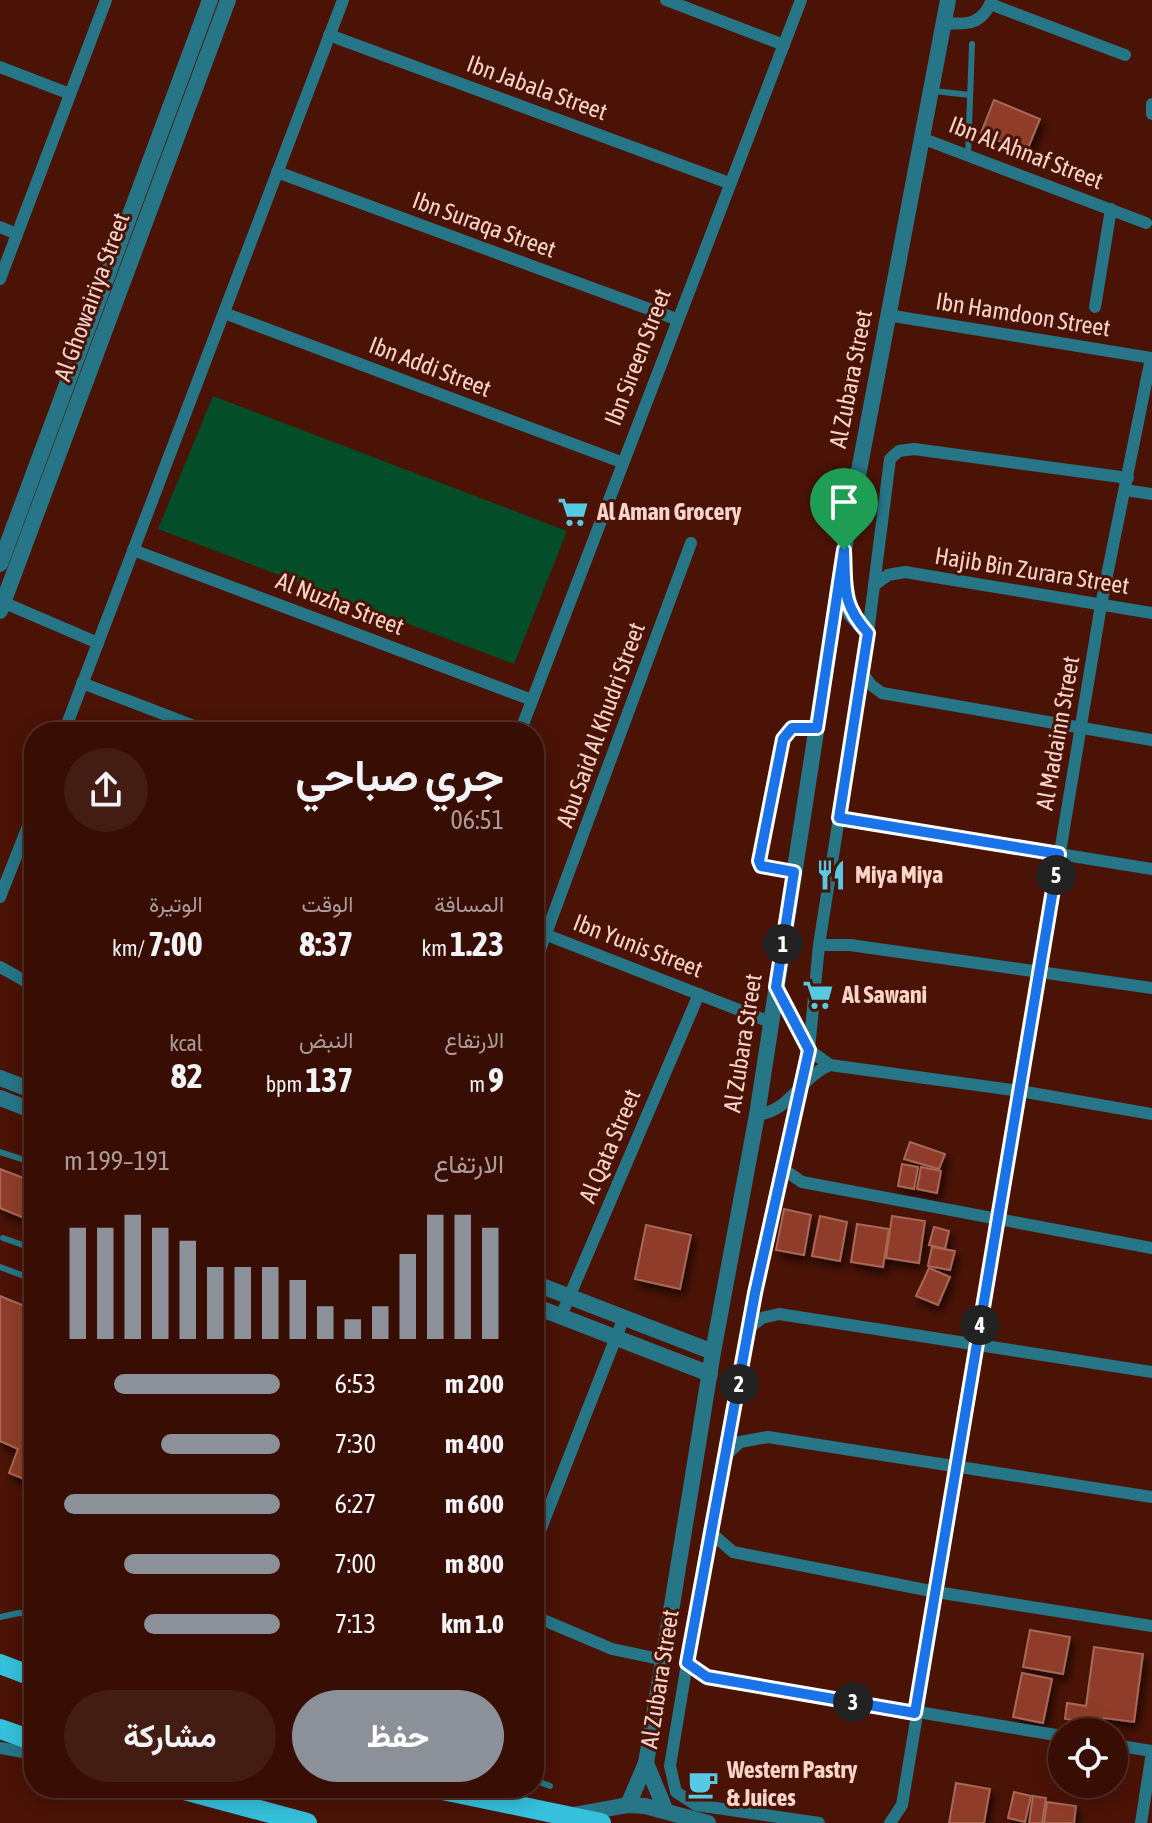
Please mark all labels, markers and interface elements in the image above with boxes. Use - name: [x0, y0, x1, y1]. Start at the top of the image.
- street label: Ibn Jabala Street: [463, 50, 611, 125]
- street label: Ibn Al Ahnaf Street: [945, 111, 1107, 194]
- street label: Ibn Suraqa Street: [409, 186, 560, 263]
- street label: Al Ghowairiya Street: [49, 209, 135, 385]
- street label: Ibn Sireen Street: [599, 285, 676, 429]
- street label: Ibn Hamdoon Street: [934, 287, 1112, 342]
- street label: Al Zubara Street: [824, 308, 877, 450]
- street label: Ibn Addi Street: [365, 331, 495, 402]
- pin: [810, 468, 878, 550]
- icon: arrive: [822, 480, 866, 524]
- supermarket icon: Al Aman Grocery: [556, 495, 590, 529]
- place label: Al Aman Grocery: [596, 498, 741, 525]
- street label: Hajib Bin Zurara Street: [933, 542, 1131, 599]
- street label: Al Nuzha Street: [273, 567, 408, 640]
- street label: Abu Said Al Khudri Street: [551, 619, 650, 831]
- street label: Al Madainn Street: [1031, 654, 1084, 812]
- button: share: [64, 748, 148, 832]
- text: جري صباحي: [295, 750, 504, 800]
- text: 06:51: [450, 805, 504, 835]
- pin: 5: [1036, 855, 1076, 895]
- restaurant icon: Miya Miya: [814, 858, 848, 892]
- place label: Miya Miya: [855, 861, 943, 888]
- text: 5: [1051, 862, 1061, 888]
- text: الوتيرة: [149, 891, 203, 917]
- text: الوقت: [302, 891, 353, 917]
- text: المسافة: [434, 891, 504, 917]
- street label: Ibn Yunis Street: [570, 909, 707, 983]
- text: 7:00: [148, 924, 203, 963]
- text: 8:37: [299, 924, 353, 963]
- text: 1.23: [450, 924, 504, 963]
- pin: 1: [763, 924, 803, 964]
- text: 1: [778, 931, 788, 957]
- text: /km: [112, 935, 148, 961]
- text: km: [421, 935, 450, 961]
- street label: Al Zubara Street: [718, 972, 767, 1114]
- supermarket icon: Al Sawani: [801, 978, 835, 1012]
- place label: Al Sawani: [841, 981, 927, 1008]
- text: النبض: [299, 1027, 353, 1053]
- text: الارتفاع: [444, 1027, 504, 1053]
- text: kcal: [169, 1030, 203, 1056]
- text: 82: [171, 1056, 203, 1095]
- text: 137: [305, 1060, 353, 1099]
- text: 9: [488, 1060, 504, 1099]
- text: bpm: [266, 1071, 305, 1097]
- text: m: [469, 1071, 488, 1097]
- street label: Al Qata Street: [574, 1085, 646, 1207]
- text: 191–199 m: [64, 1146, 170, 1176]
- text: الارتفاع: [433, 1149, 504, 1179]
- pin: 4: [960, 1305, 1000, 1345]
- text: 4: [975, 1312, 985, 1338]
- pin: 2: [719, 1364, 759, 1404]
- text: 6:53: [335, 1369, 376, 1399]
- text: 200 m: [445, 1369, 504, 1399]
- text: 2: [734, 1371, 744, 1397]
- text: 7:30: [335, 1429, 376, 1459]
- text: 400 m: [445, 1429, 504, 1459]
- text: 6:27: [335, 1489, 376, 1519]
- text: 600 m: [445, 1489, 504, 1519]
- text: 7:00: [334, 1549, 376, 1579]
- text: 800 m: [445, 1549, 504, 1579]
- street label: Al Zubara Street: [635, 1608, 684, 1750]
- text: 7:13: [335, 1609, 376, 1639]
- text: 1.0 km: [441, 1609, 504, 1639]
- pin: 3: [833, 1682, 873, 1722]
- text: 3: [848, 1689, 858, 1715]
- button: مشاركة: [64, 1690, 276, 1782]
- button: حفظ: [292, 1690, 504, 1782]
- map controls: [1048, 1718, 1128, 1798]
- button: locate: [1048, 1718, 1128, 1798]
- place label: Western Pastry & Juices: [726, 1756, 858, 1811]
- cafe icon: Western Pastry & Juices: [686, 1767, 720, 1801]

